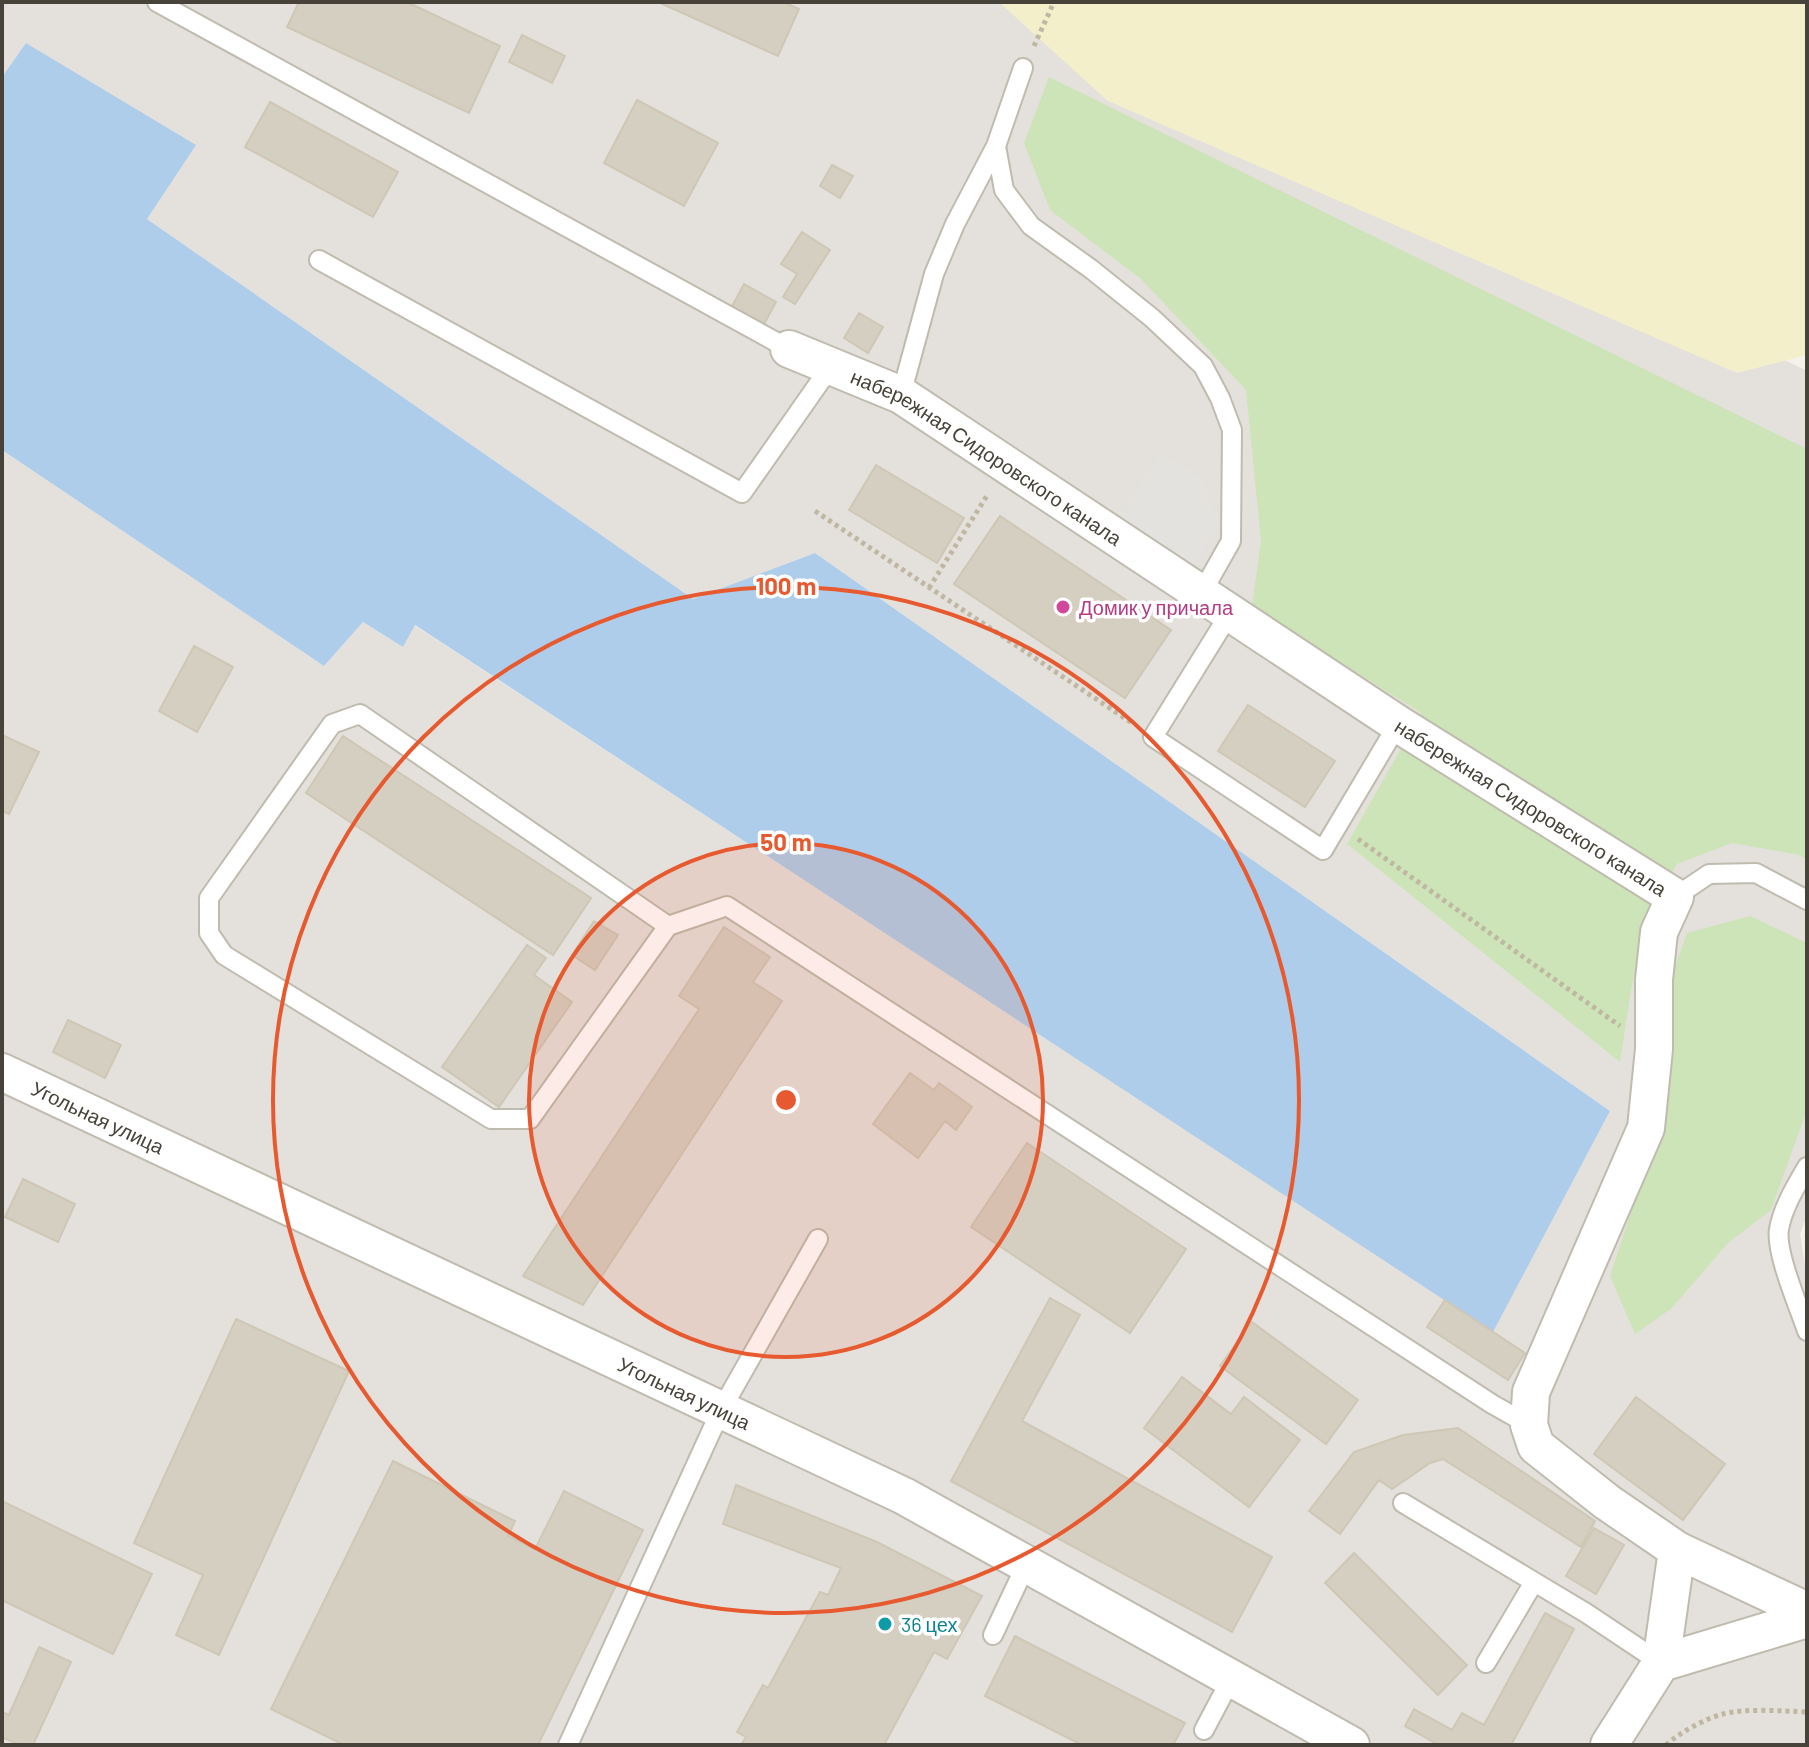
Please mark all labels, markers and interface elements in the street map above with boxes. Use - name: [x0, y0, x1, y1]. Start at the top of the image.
- street label: набережная Сидоровского канала: [848, 364, 1127, 550]
- text: 100 m: [756, 571, 816, 600]
- place label: Домик у причала: [1079, 595, 1234, 619]
- marker: Домик у причала: [1054, 598, 1072, 616]
- street label: набережная Сидоровского канала: [1391, 713, 1672, 901]
- text: 50 m: [760, 827, 812, 856]
- street label: Угольная улица: [28, 1076, 169, 1159]
- centre of rings: [772, 1086, 800, 1114]
- street label: Угольная улица: [614, 1351, 755, 1435]
- place label: 36 цех: [901, 1612, 958, 1636]
- marker: 36 цех: [876, 1615, 894, 1633]

